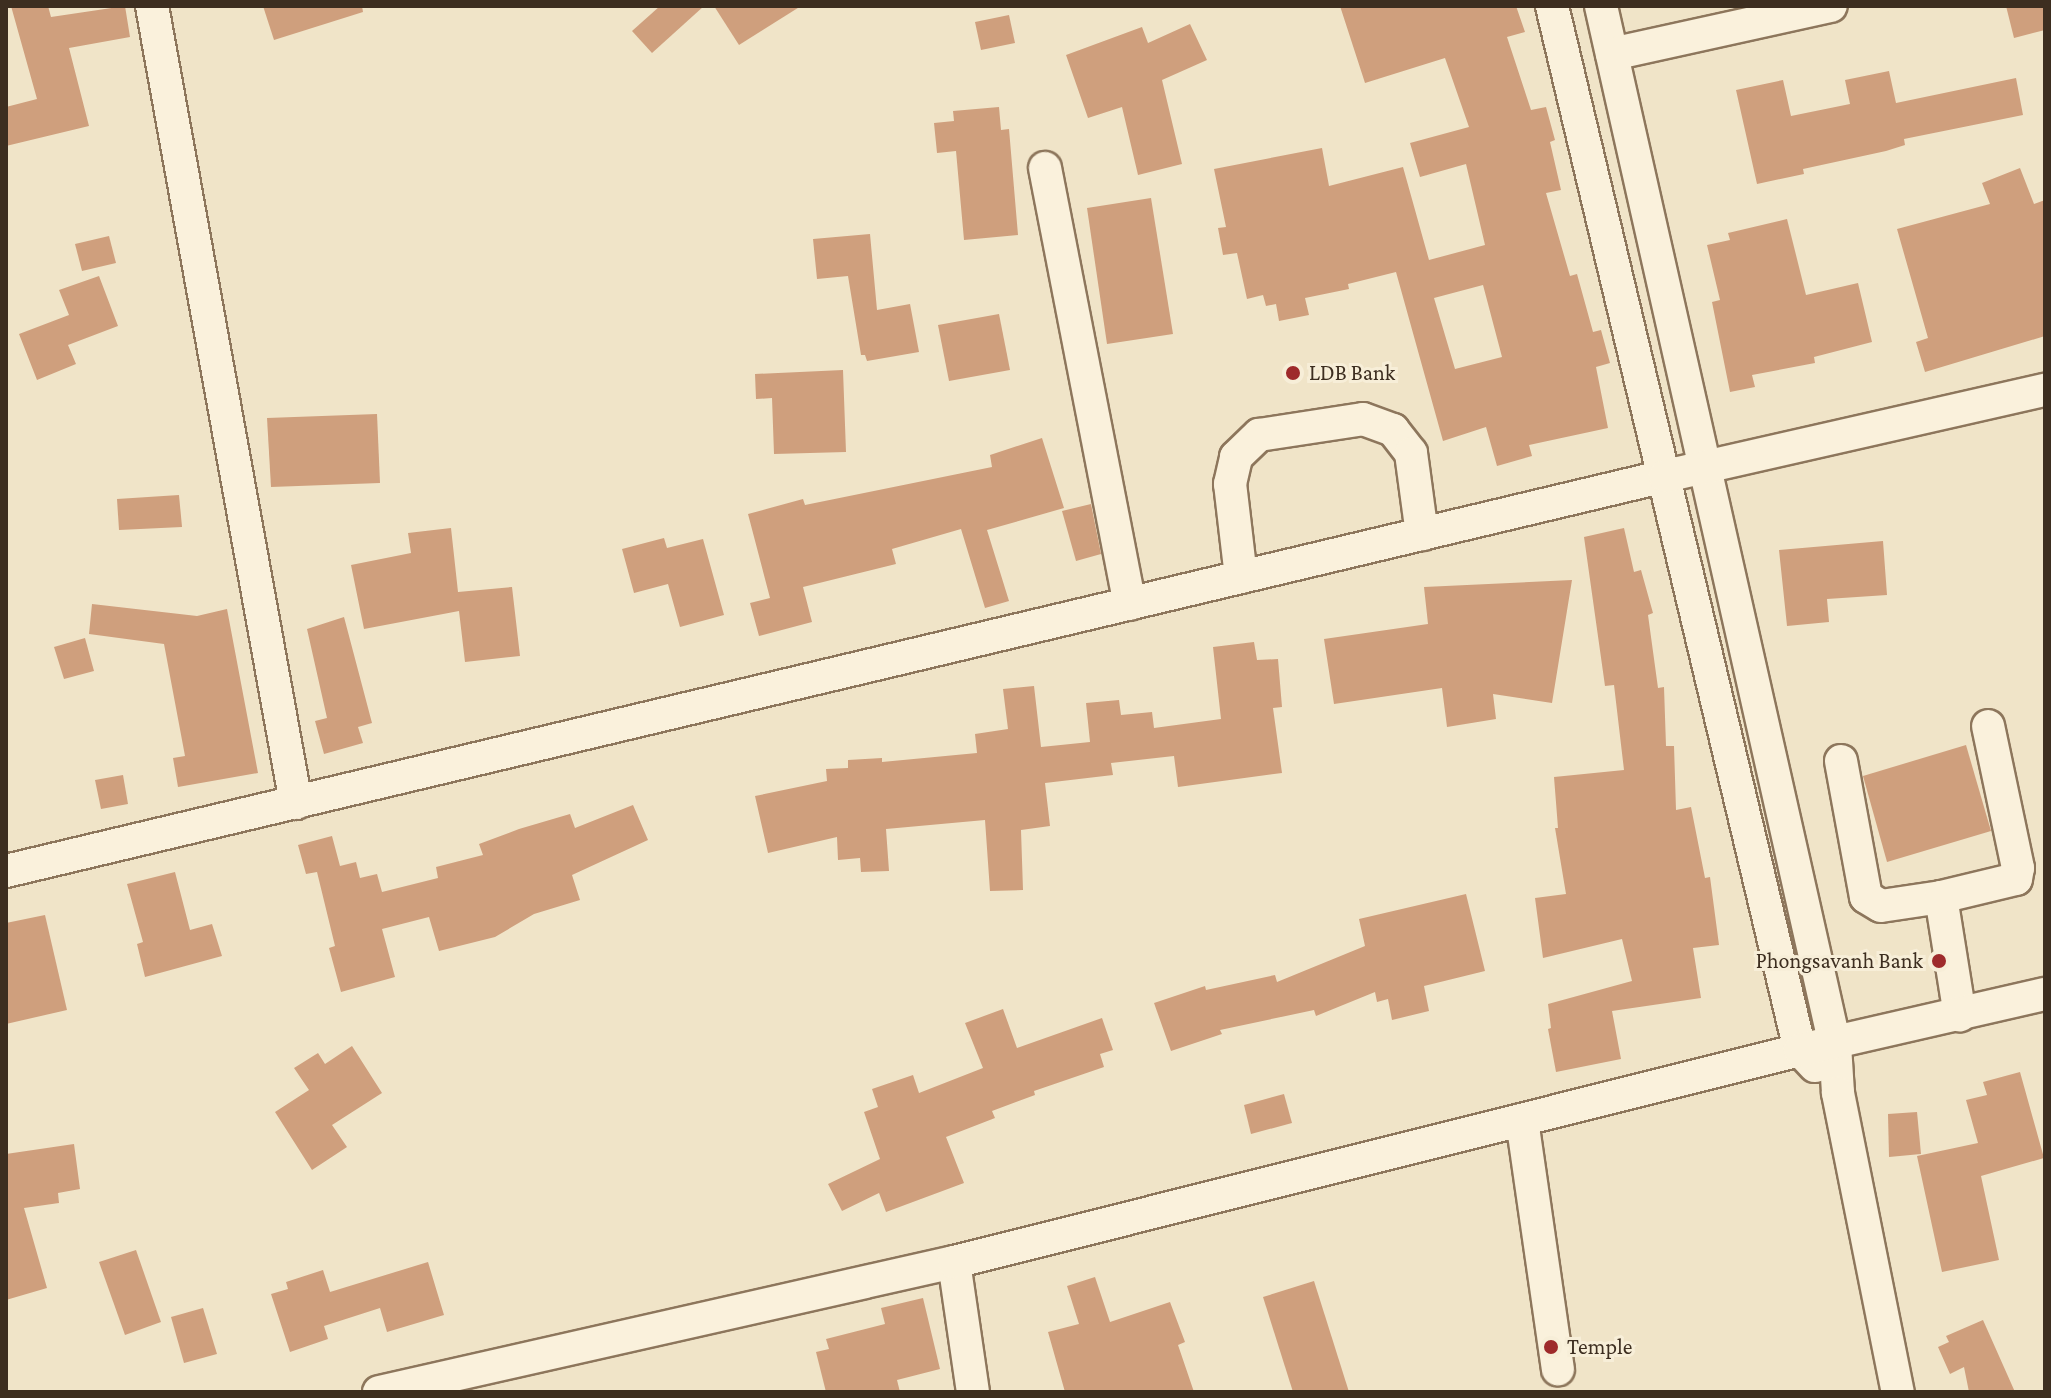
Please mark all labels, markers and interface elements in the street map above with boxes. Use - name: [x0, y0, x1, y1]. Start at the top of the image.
- place label: LDB Bank: [1309, 360, 1395, 386]
- marker: LDB Bank: [1284, 364, 1302, 382]
- place label: Phongsavanh Bank: [1756, 948, 1923, 974]
- marker: Phongsavanh Bank: [1930, 952, 1948, 970]
- place label: Temple: [1567, 1334, 1632, 1360]
- marker: Temple: [1542, 1338, 1560, 1356]

